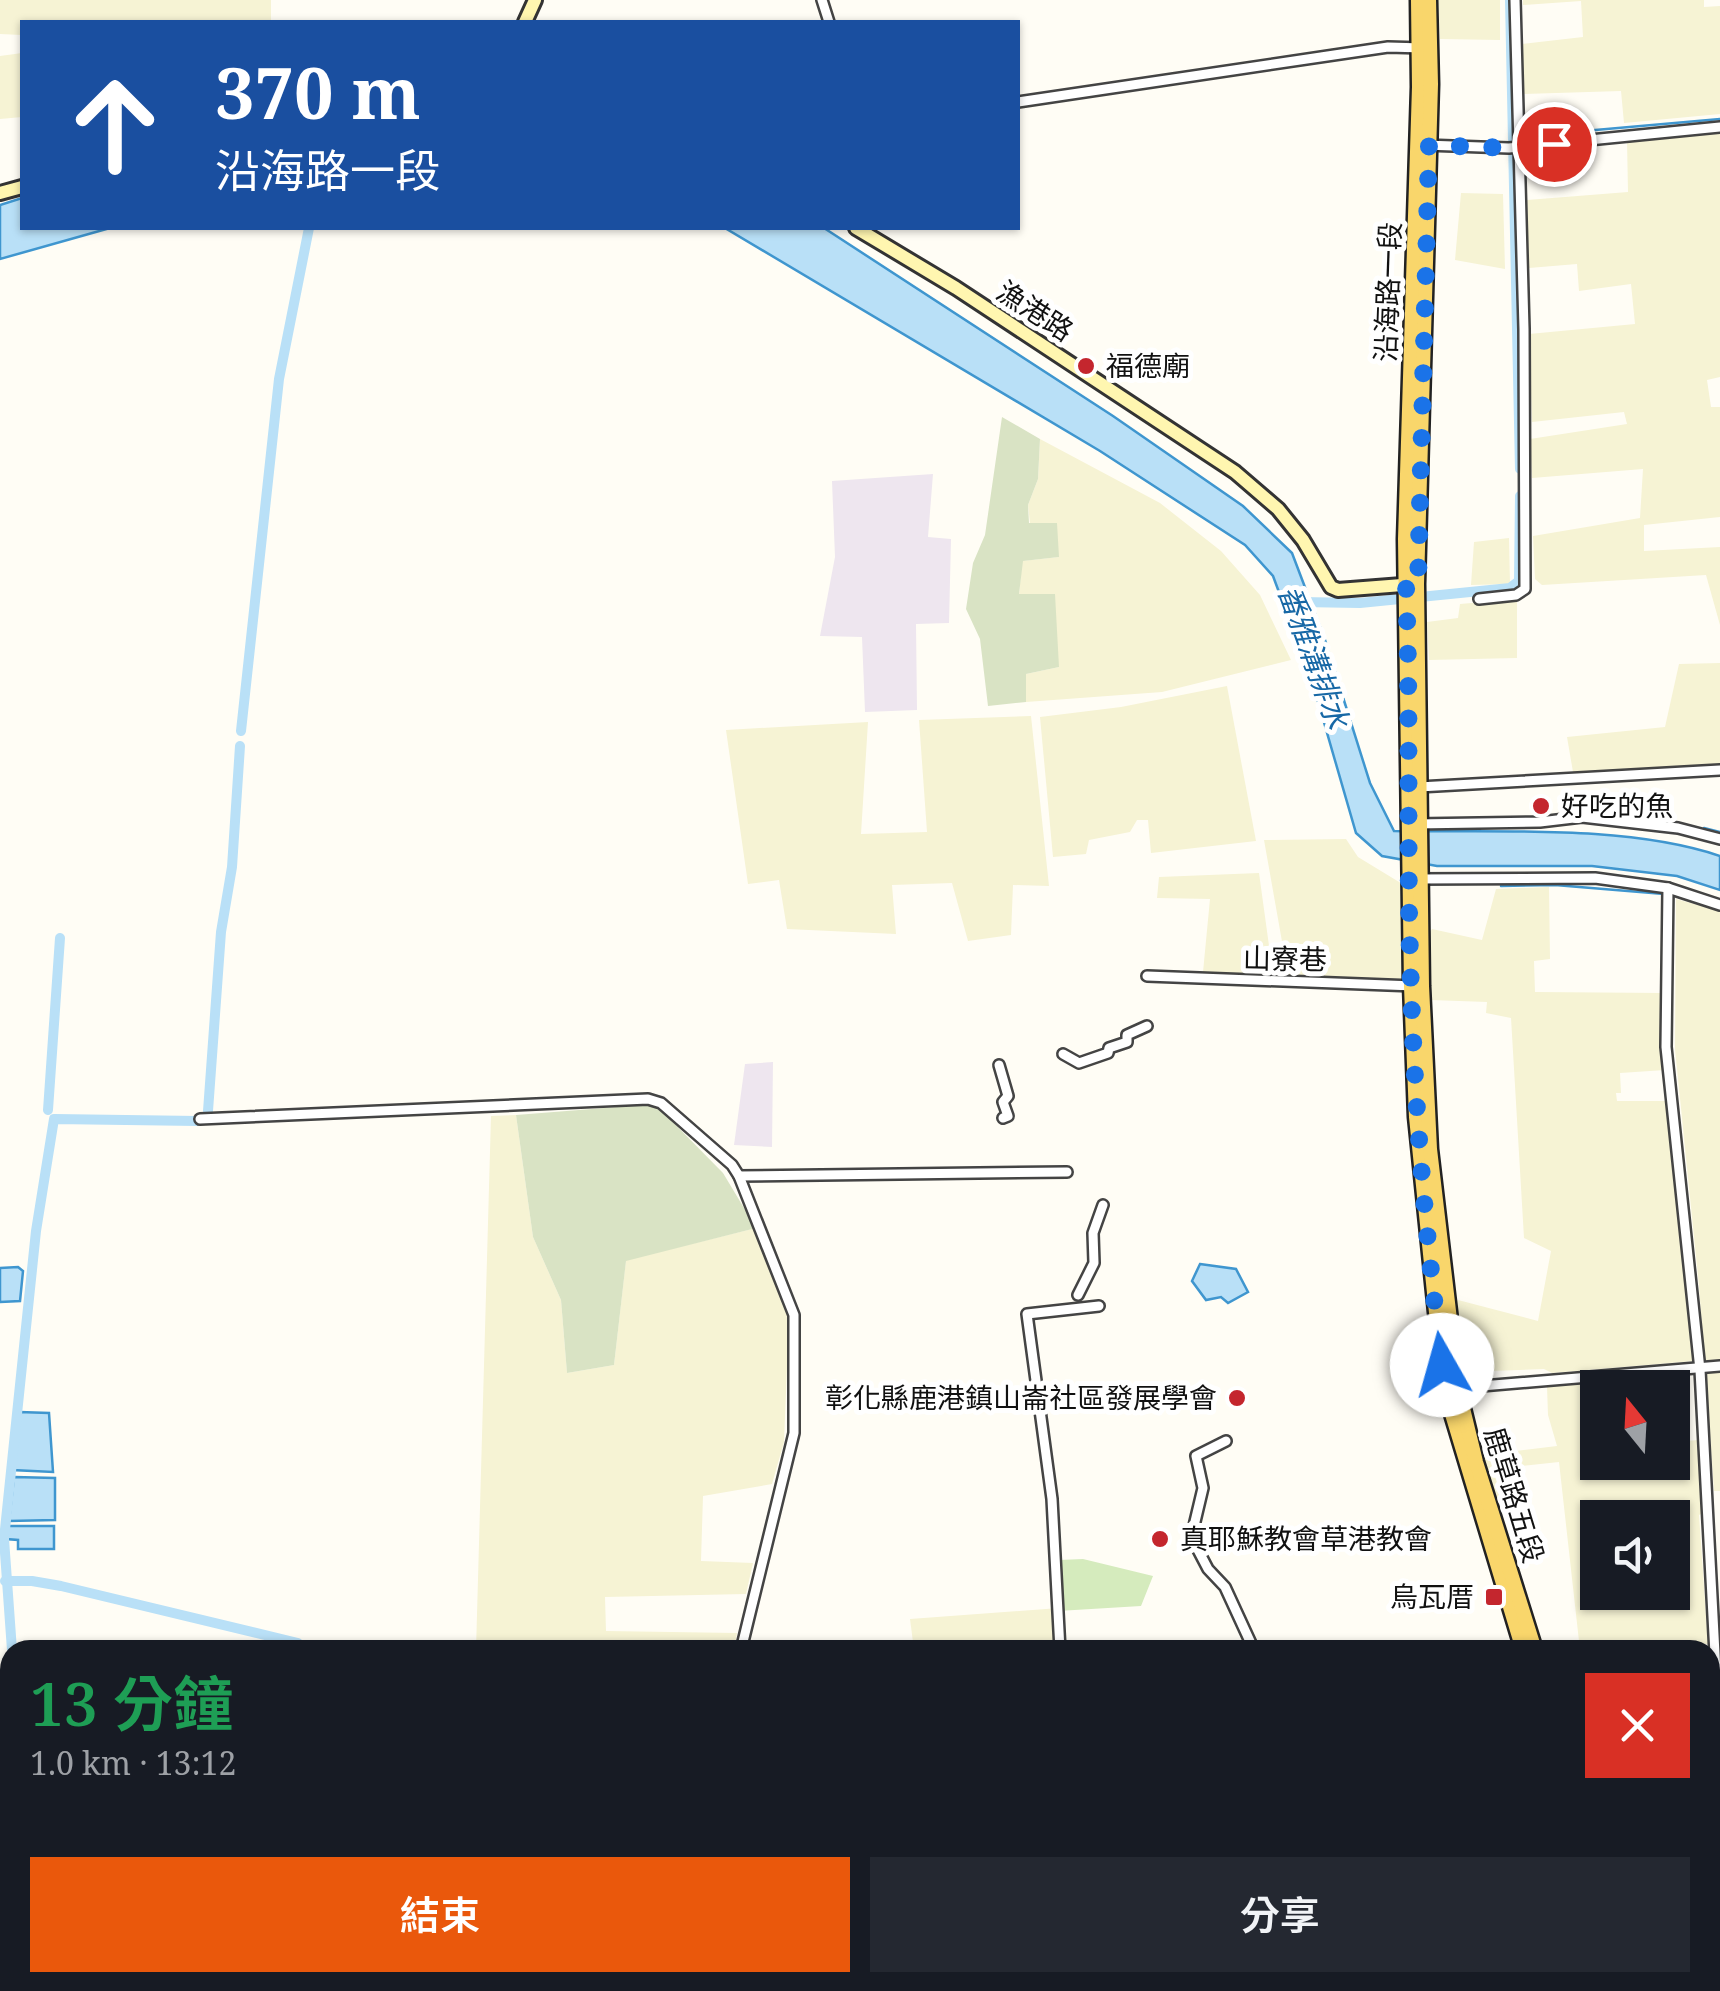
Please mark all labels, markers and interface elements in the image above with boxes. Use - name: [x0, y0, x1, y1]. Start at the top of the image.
- text: 370 m: [215, 44, 421, 140]
- icon: ahead: [50, 60, 180, 190]
- pin: [1512, 102, 1597, 187]
- icon: arrive: [1527, 117, 1582, 172]
- text: 沿海路一段: [215, 139, 440, 200]
- street label: 沿海路一段: [1366, 221, 1408, 363]
- street label: 漁港路: [990, 271, 1081, 349]
- place label: 福德廟: [1106, 346, 1190, 384]
- marker: 福德廟: [1075, 355, 1097, 377]
- water label: 番雅溝排水: [1269, 579, 1360, 736]
- place label: 好吃的魚: [1561, 786, 1673, 824]
- marker: 好吃的魚: [1530, 795, 1552, 817]
- street label: 山寮巷: [1243, 938, 1327, 978]
- position arrow: [1390, 1313, 1494, 1417]
- north arrow: [1580, 1370, 1690, 1480]
- map controls: [1580, 1370, 1690, 1610]
- place label: 彰化縣鹿港鎮山崙社區發展學會: [825, 1378, 1217, 1416]
- marker: 彰化縣鹿港鎮山崙社區發展學會: [1226, 1387, 1248, 1409]
- street label: 鹿草路五段: [1476, 1422, 1554, 1567]
- button: sound: [1580, 1500, 1690, 1610]
- place label: 真耶穌教會草港教會: [1180, 1519, 1432, 1557]
- marker: 真耶穌教會草港教會: [1149, 1528, 1171, 1550]
- place label: 烏瓦厝: [1390, 1577, 1474, 1615]
- marker: 烏瓦厝: [1483, 1586, 1505, 1608]
- text: 13 分鐘: [30, 1662, 233, 1744]
- button: close: [1585, 1673, 1690, 1778]
- text: 1.0 km · 13:12: [30, 1741, 236, 1784]
- button: 結束: [30, 1857, 850, 1972]
- button: 分享: [870, 1857, 1690, 1972]

